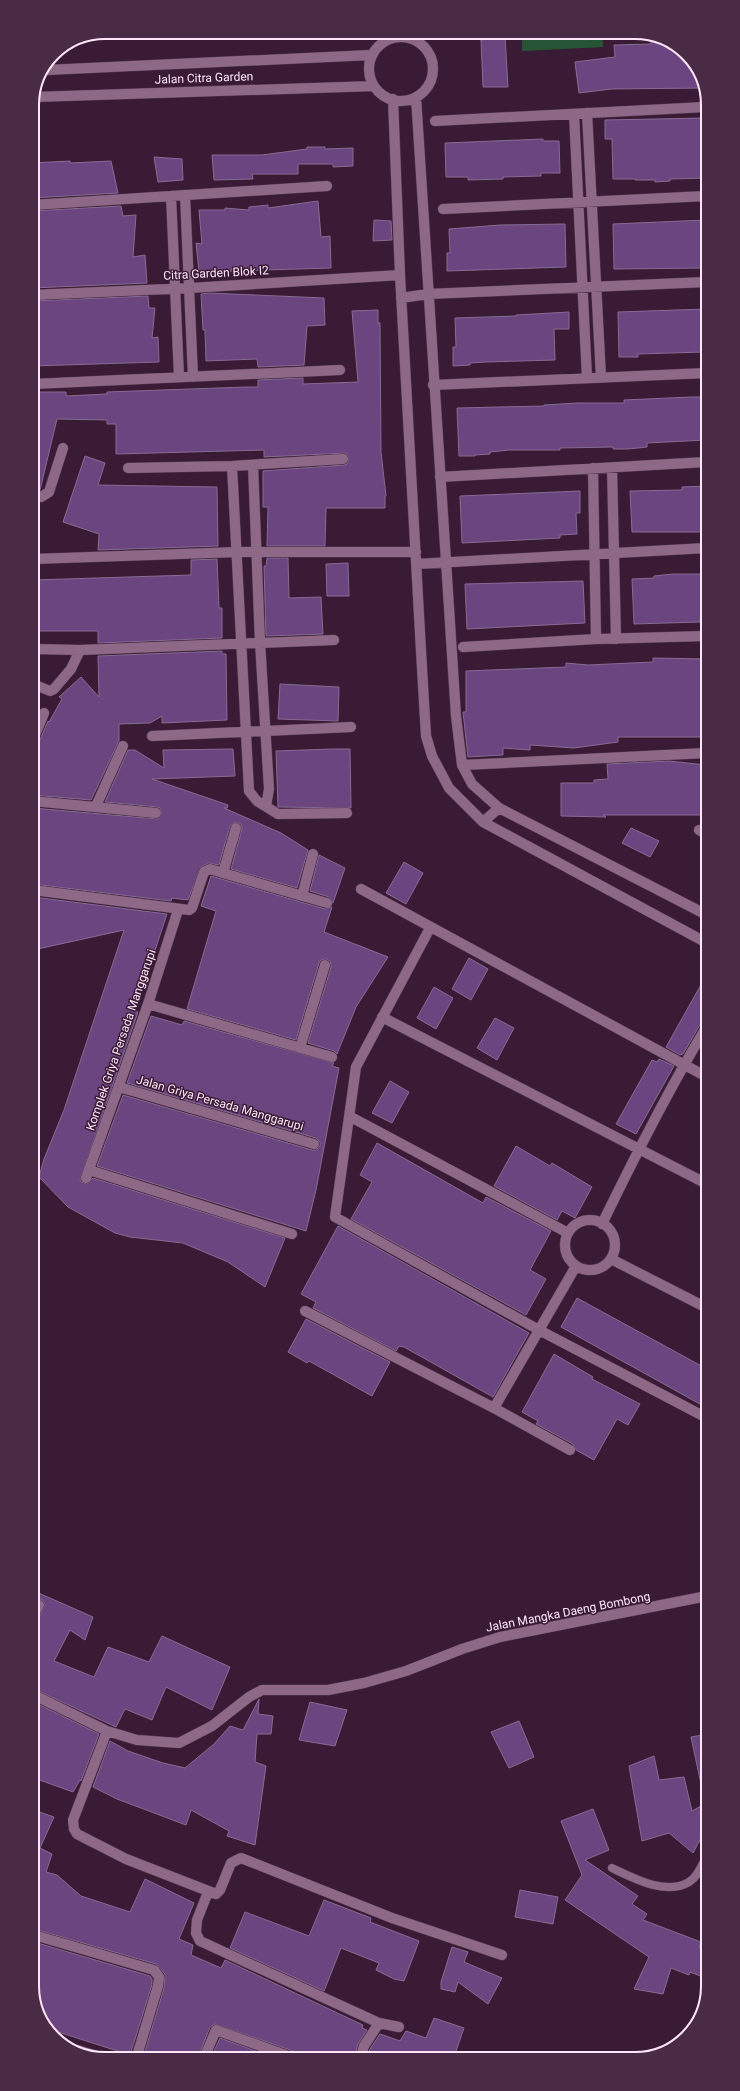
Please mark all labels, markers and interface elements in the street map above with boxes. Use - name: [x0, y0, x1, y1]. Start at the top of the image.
- street label: Jalan Citra Garden: [154, 69, 254, 87]
- street label: Citra Garden Blok I2: [163, 263, 269, 283]
- street label: Komplek Griya Persada Manggarupi: [83, 947, 159, 1133]
- street label: Jalan Griya Persada Manggarupi: [135, 1072, 305, 1134]
- street label: Jalan Mangka Daeng Bombong: [485, 1589, 651, 1635]

